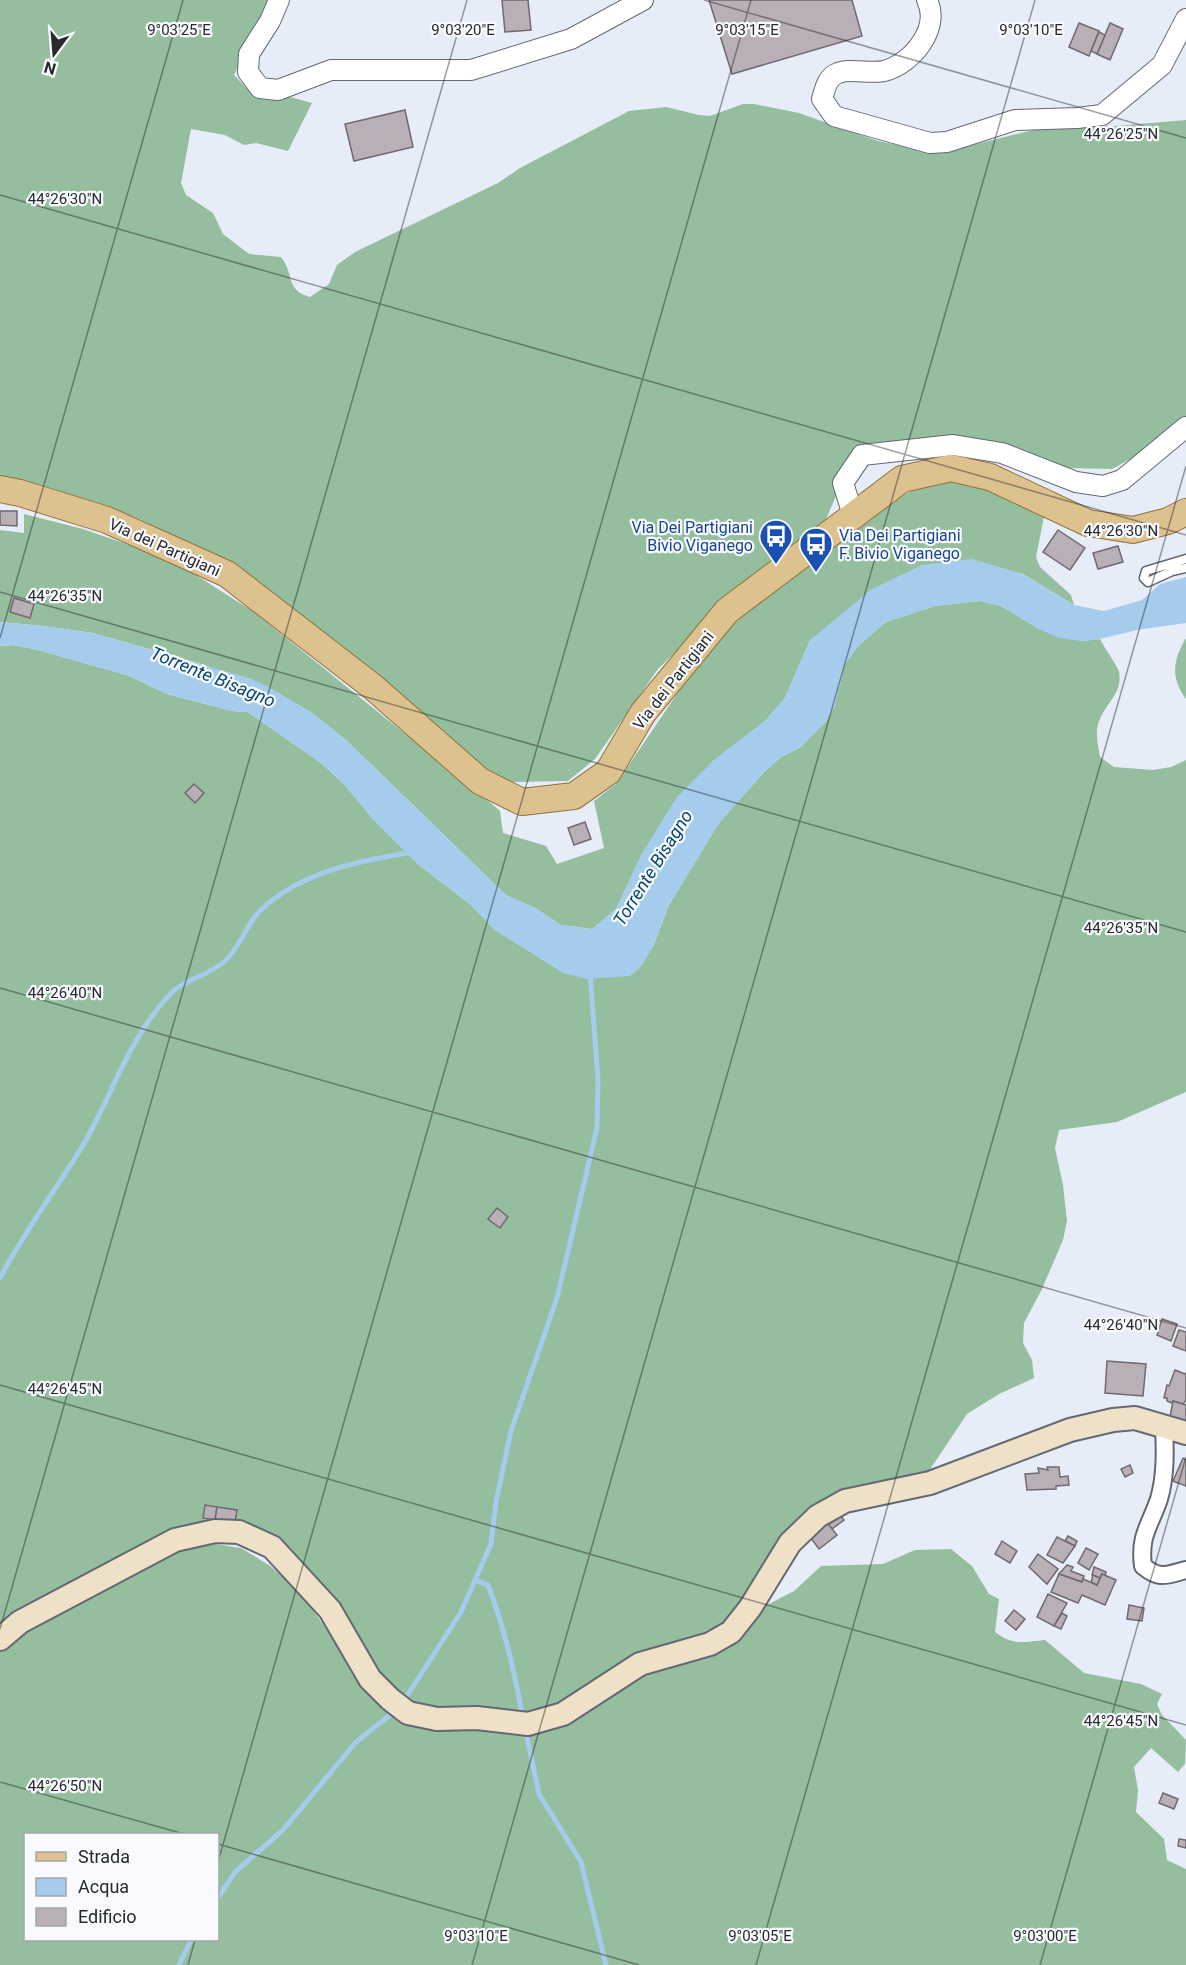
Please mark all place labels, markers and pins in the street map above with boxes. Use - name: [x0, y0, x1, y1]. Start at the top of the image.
- place label: Via Dei Partigiani Bivio Viganego: [631, 518, 753, 555]
- bus stop icon: Via Dei Partigiani Bivio Viganego: [758, 518, 794, 565]
- bus stop icon: Via Dei Partigiani F. Bivio Viganego: [798, 526, 834, 573]
- place label: Via Dei Partigiani F. Bivio Viganego: [839, 526, 961, 563]

